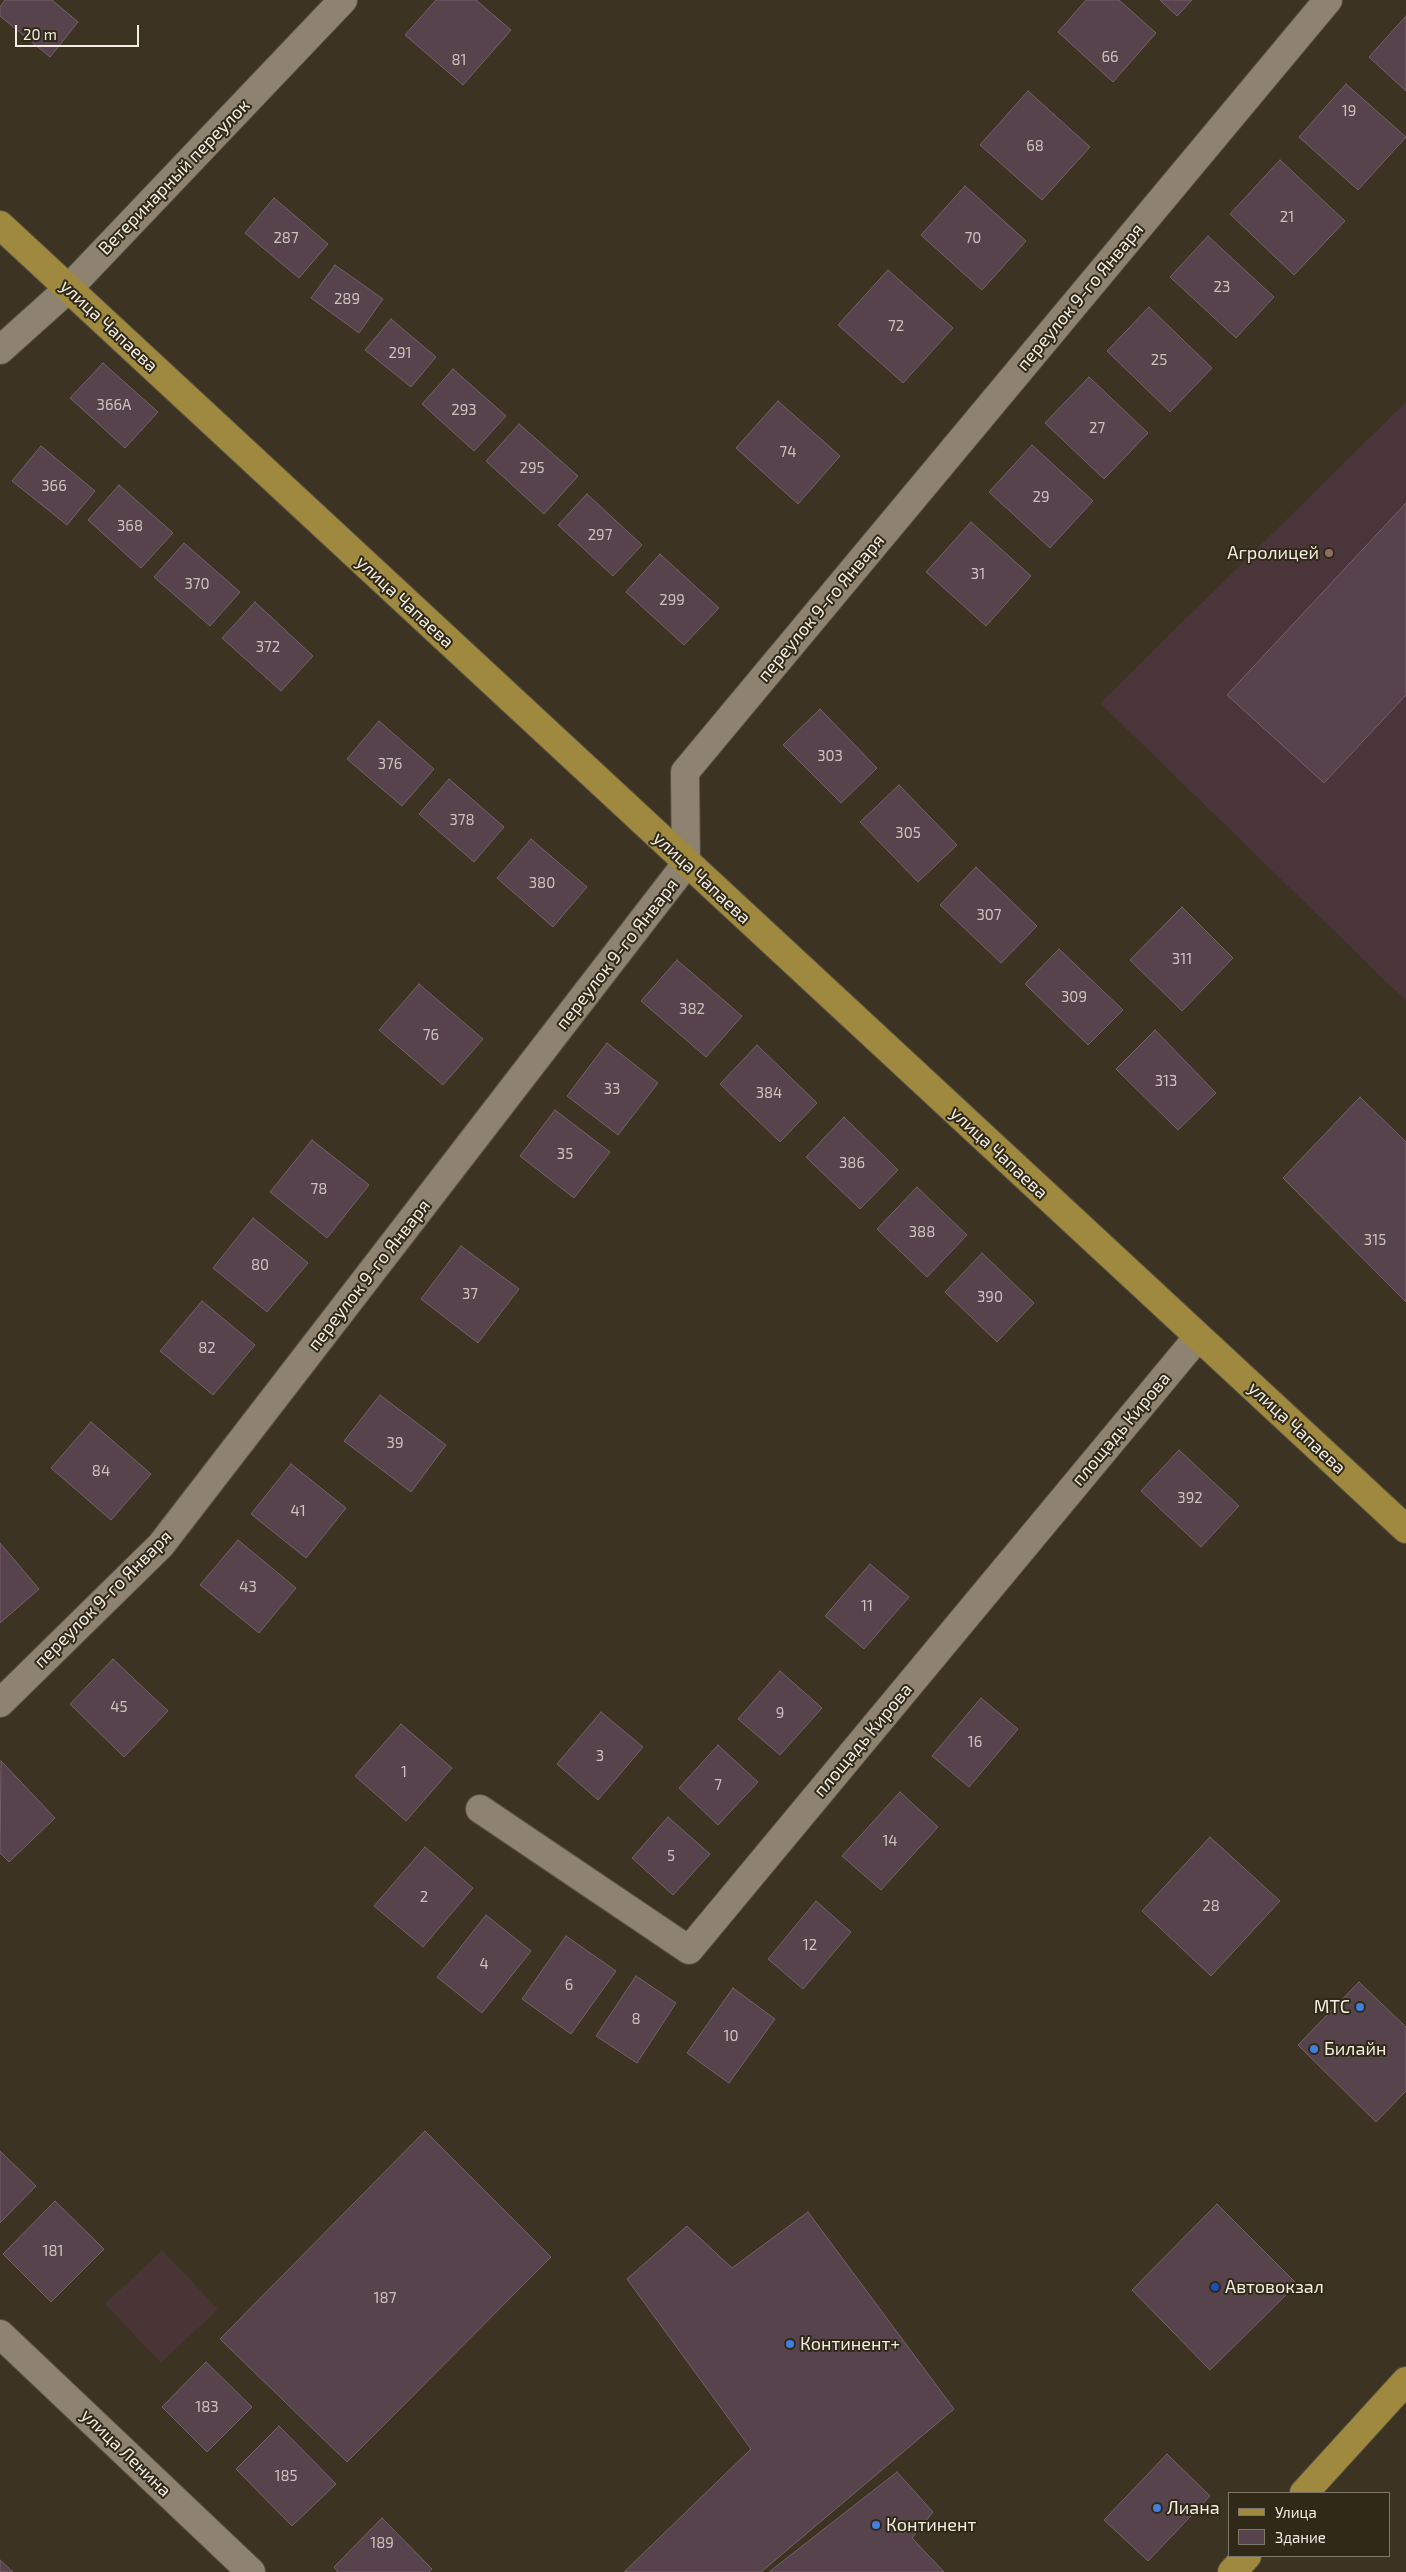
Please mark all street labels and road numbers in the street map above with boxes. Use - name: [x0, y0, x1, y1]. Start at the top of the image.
- street label: Ветеринарный переулок: [94, 95, 254, 259]
- street label: переулок 9-го Января: [1012, 219, 1148, 375]
- street label: улица Чапаева: [56, 275, 162, 377]
- street label: переулок 9-го Января: [753, 530, 889, 686]
- street label: улица Чапаева: [352, 551, 458, 653]
- street label: улица Чапаева: [649, 827, 755, 929]
- street label: переулок 9-го Января: [551, 874, 683, 1034]
- street label: улица Чапаева: [946, 1102, 1052, 1204]
- street label: переулок 9-го Января: [303, 1195, 435, 1355]
- street label: площадь Кирова: [1067, 1368, 1175, 1490]
- street label: улица Чапаева: [1244, 1377, 1350, 1479]
- street label: переулок 9-го Января: [30, 1526, 176, 1672]
- street label: площадь Кирова: [809, 1679, 917, 1801]
- street label: улица Ленина: [76, 2405, 176, 2501]

